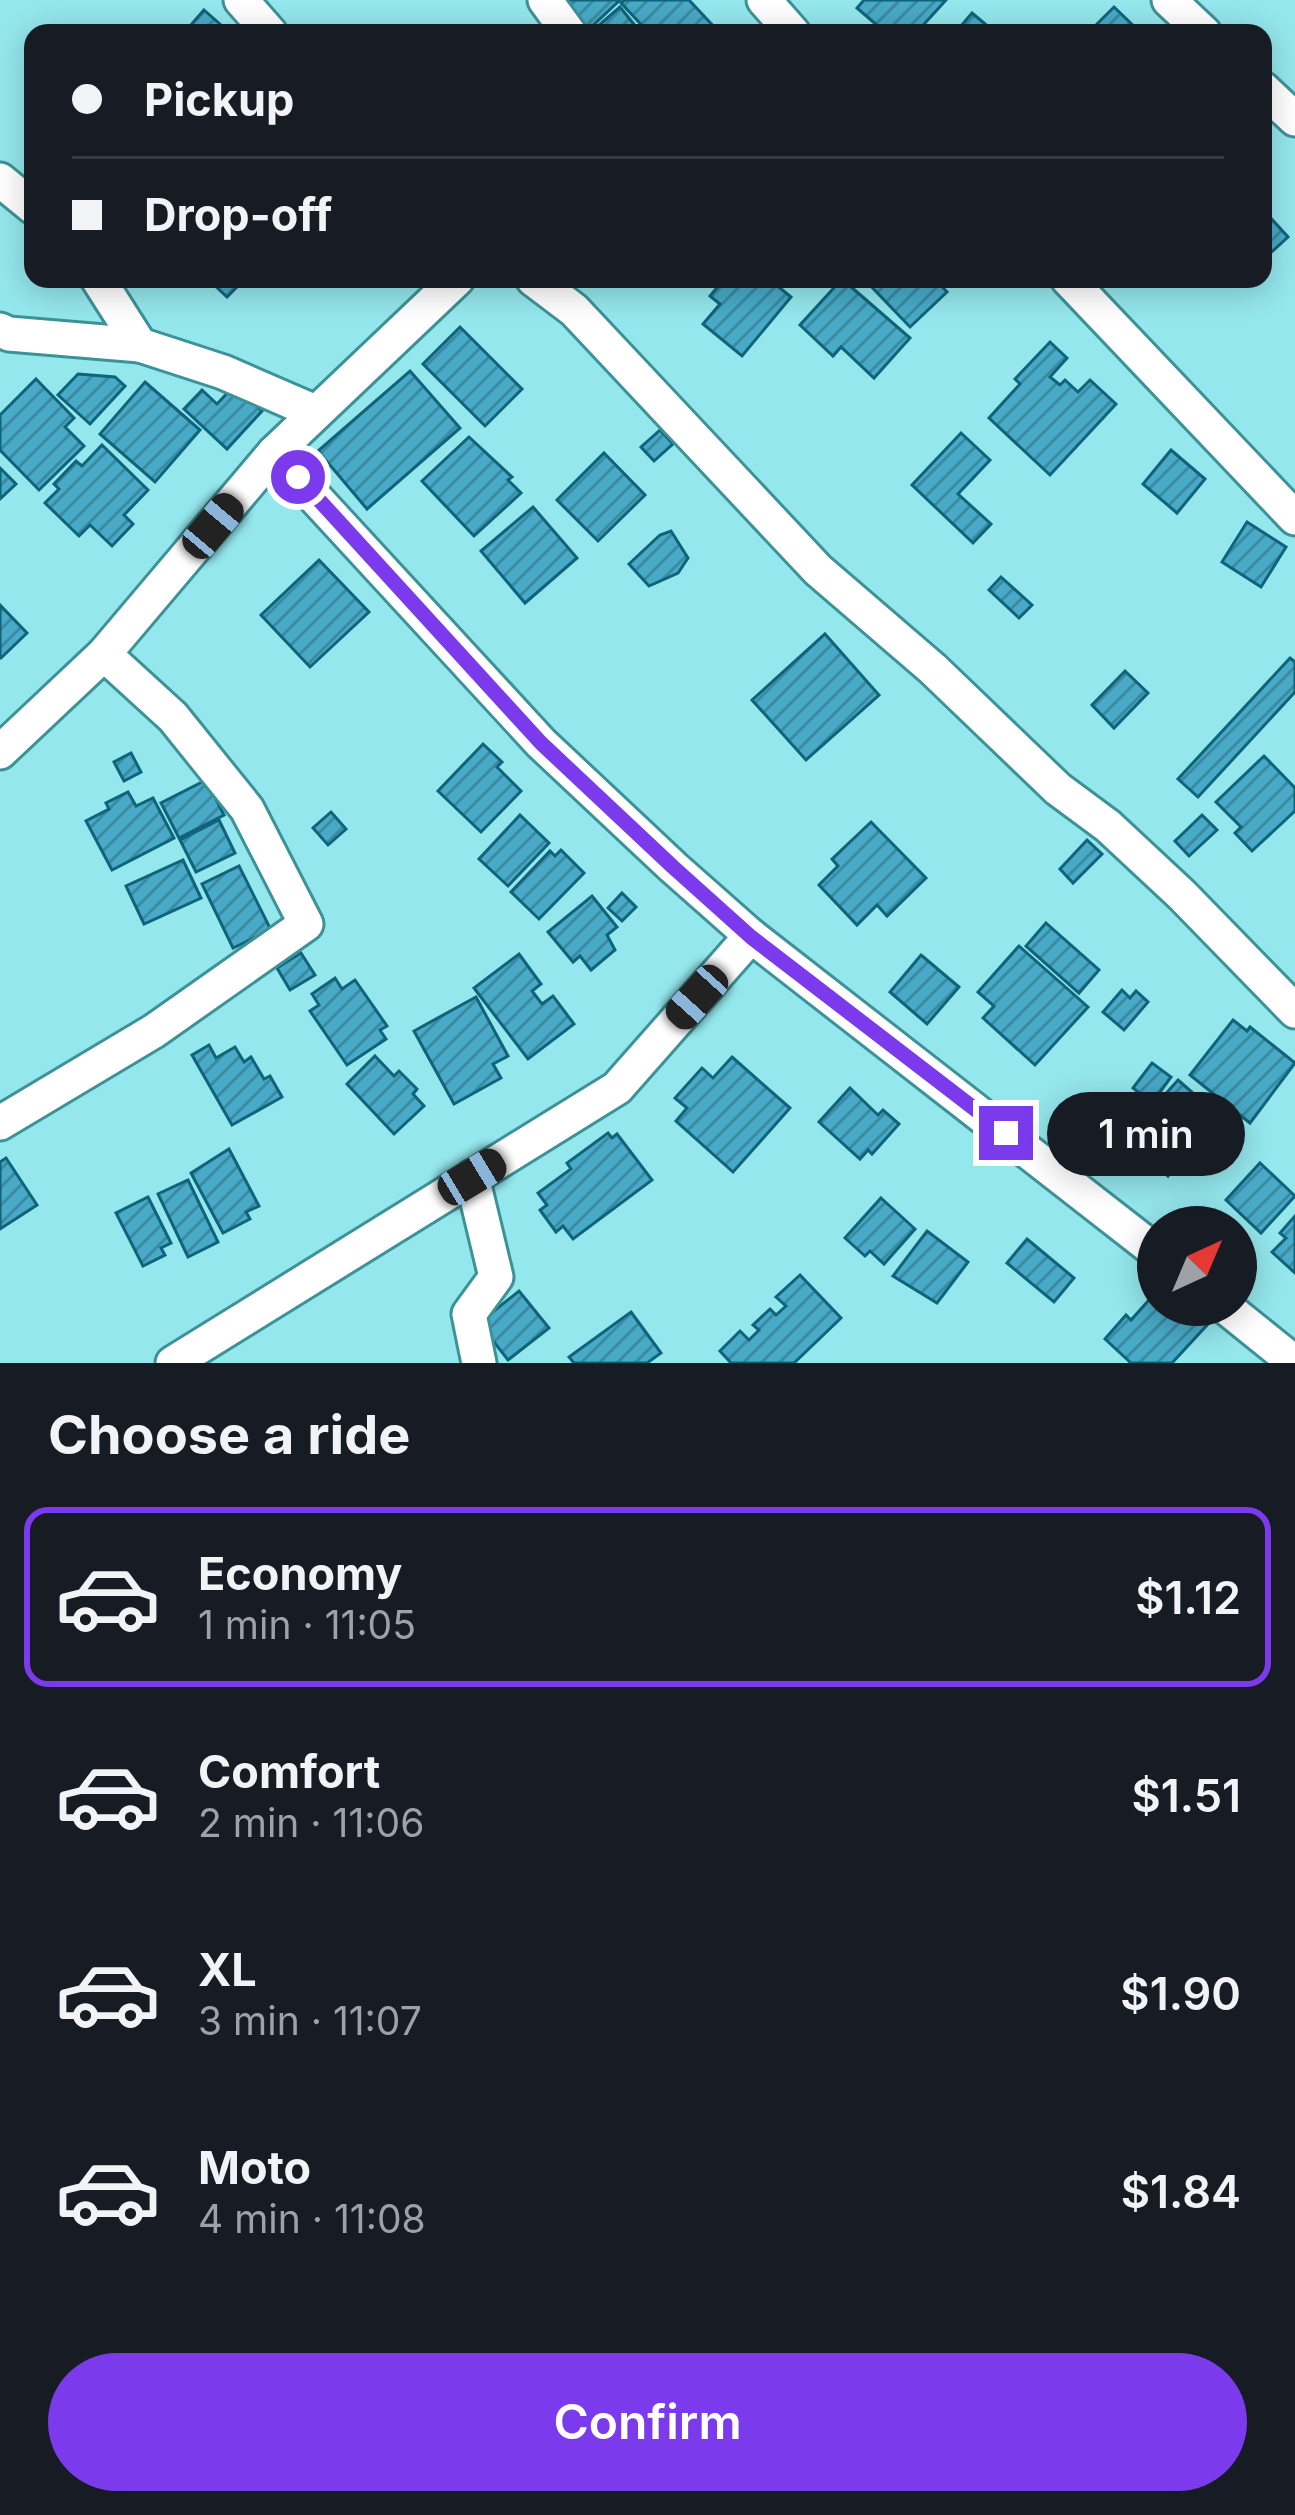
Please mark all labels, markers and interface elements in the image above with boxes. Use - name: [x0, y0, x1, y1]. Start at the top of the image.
- text: Pickup: [144, 72, 294, 127]
- text: Drop-off: [144, 187, 332, 242]
- route start: [271, 450, 325, 504]
- car: [176, 487, 250, 565]
- car: [660, 958, 734, 1036]
- callout: 1 min: [1048, 1091, 1246, 1175]
- route end: [979, 1106, 1033, 1160]
- text: 1 min: [1098, 1110, 1194, 1157]
- car: [432, 1143, 512, 1211]
- north arrow: [1137, 1206, 1257, 1326]
- map controls: [1137, 1206, 1257, 1326]
- text: Choose a ride: [48, 1402, 410, 1467]
- icon: car: [54, 1543, 162, 1651]
- text: Economy: [198, 1546, 402, 1601]
- text: $1.12: [1135, 1570, 1241, 1625]
- text: 1 min · 11:05: [198, 1601, 416, 1648]
- icon: car: [54, 1741, 162, 1849]
- text: Comfort: [198, 1744, 380, 1799]
- text: $1.51: [1131, 1768, 1241, 1823]
- text: 2 min · 11:06: [198, 1799, 424, 1846]
- icon: car: [54, 1939, 162, 2047]
- text: XL: [198, 1942, 257, 1997]
- text: $1.90: [1120, 1966, 1241, 2021]
- text: 3 min · 11:07: [198, 1997, 422, 2044]
- icon: car: [54, 2137, 162, 2245]
- text: Moto: [198, 2140, 311, 2195]
- text: $1.84: [1121, 2164, 1241, 2219]
- text: 4 min · 11:08: [198, 2195, 426, 2242]
- button: Confirm: [48, 2353, 1247, 2491]

